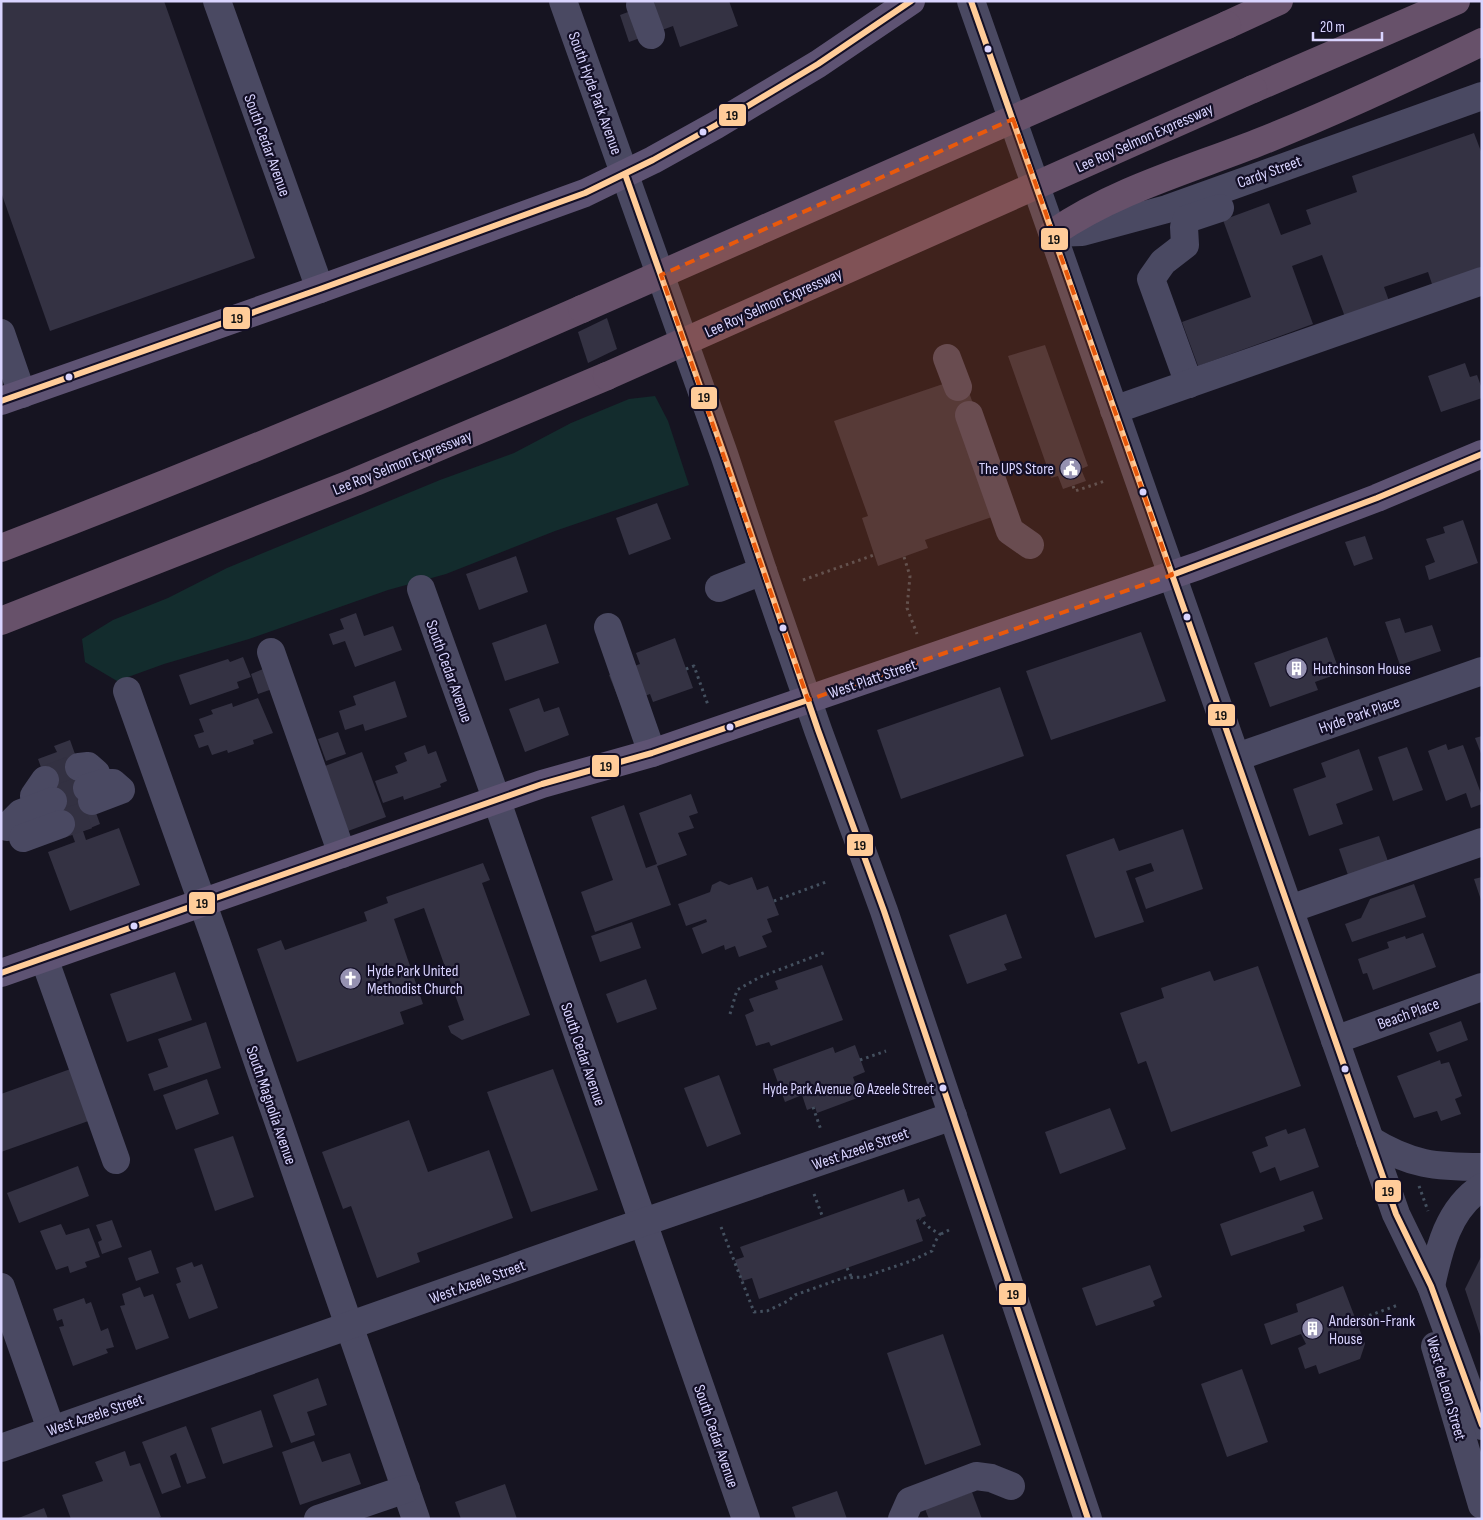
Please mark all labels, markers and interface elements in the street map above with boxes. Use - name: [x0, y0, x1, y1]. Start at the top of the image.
- scale bar: [1313, 10, 1382, 42]
- text: 20 m: [1320, 18, 1345, 37]
- street label: South Hyde Park Avenue: [564, 29, 626, 158]
- unlabelled marker: [983, 44, 993, 54]
- street label: South Cedar Avenue: [239, 92, 294, 199]
- street label: Lee Roy Selmon Expressway: [1073, 100, 1216, 177]
- line badge: 19: [718, 103, 747, 127]
- text: 19: [726, 107, 738, 124]
- unlabelled marker: [698, 127, 708, 137]
- street label: Cardy Street: [1235, 152, 1304, 193]
- line badge: 19: [1040, 227, 1069, 251]
- text: 19: [1048, 231, 1060, 248]
- street label: Lee Roy Selmon Expressway: [702, 265, 845, 342]
- line badge: 19: [222, 306, 251, 330]
- text: 19: [231, 310, 243, 327]
- unlabelled marker: [64, 372, 74, 382]
- line badge: 19: [690, 386, 718, 410]
- text: 19: [698, 389, 710, 406]
- street label: Lee Roy Selmon Expressway: [330, 427, 475, 500]
- public building icon: The UPS Store: [1058, 456, 1082, 480]
- place label: The UPS Store: [979, 460, 1054, 479]
- unlabelled marker: [1138, 487, 1148, 497]
- unlabelled marker: [1182, 612, 1192, 622]
- street label: South Cedar Avenue: [421, 618, 476, 725]
- unlabelled marker: [778, 623, 788, 633]
- street label: West Platt Street: [826, 655, 919, 703]
- building icon: Hutchinson House: [1285, 656, 1309, 680]
- place label: Hutchinson House: [1313, 660, 1411, 679]
- street label: Hyde Park Place: [1316, 693, 1402, 738]
- line badge: 19: [1207, 703, 1236, 727]
- text: 19: [1215, 707, 1227, 724]
- unlabelled marker: [725, 722, 735, 732]
- line badge: 19: [591, 754, 620, 778]
- text: 19: [600, 758, 612, 775]
- line badge: 19: [846, 833, 874, 857]
- text: 19: [854, 837, 866, 854]
- line badge: 19: [188, 891, 216, 915]
- text: 19: [196, 895, 208, 912]
- unlabelled marker: [129, 921, 139, 931]
- place label: Hyde Park United Methodist Church: [367, 962, 463, 999]
- church icon: Hyde Park United Methodist Church: [339, 967, 363, 991]
- street label: Beach Place: [1375, 995, 1442, 1034]
- street label: South Cedar Avenue: [556, 1001, 609, 1108]
- street label: South Magnolia Avenue: [241, 1044, 300, 1167]
- unlabelled marker: [1340, 1064, 1350, 1074]
- place label: Hyde Park Avenue @ Azeele Street: [762, 1080, 934, 1099]
- marker: Hyde Park Avenue @ Azeele Street: [938, 1083, 948, 1093]
- street label: West Azeele Street: [810, 1124, 911, 1175]
- line badge: 19: [1374, 1179, 1402, 1203]
- text: 19: [1382, 1183, 1394, 1200]
- street label: West Azeele Street: [427, 1256, 528, 1309]
- line badge: 19: [998, 1282, 1027, 1306]
- text: 19: [1007, 1286, 1019, 1303]
- place label: Anderson-Frank House: [1328, 1312, 1415, 1349]
- building icon: Anderson-Frank House: [1301, 1317, 1325, 1341]
- street label: West de Leon Street: [1422, 1334, 1470, 1443]
- street label: South Cedar Avenue: [689, 1383, 742, 1490]
- street label: West Azeele Street: [45, 1390, 146, 1441]

